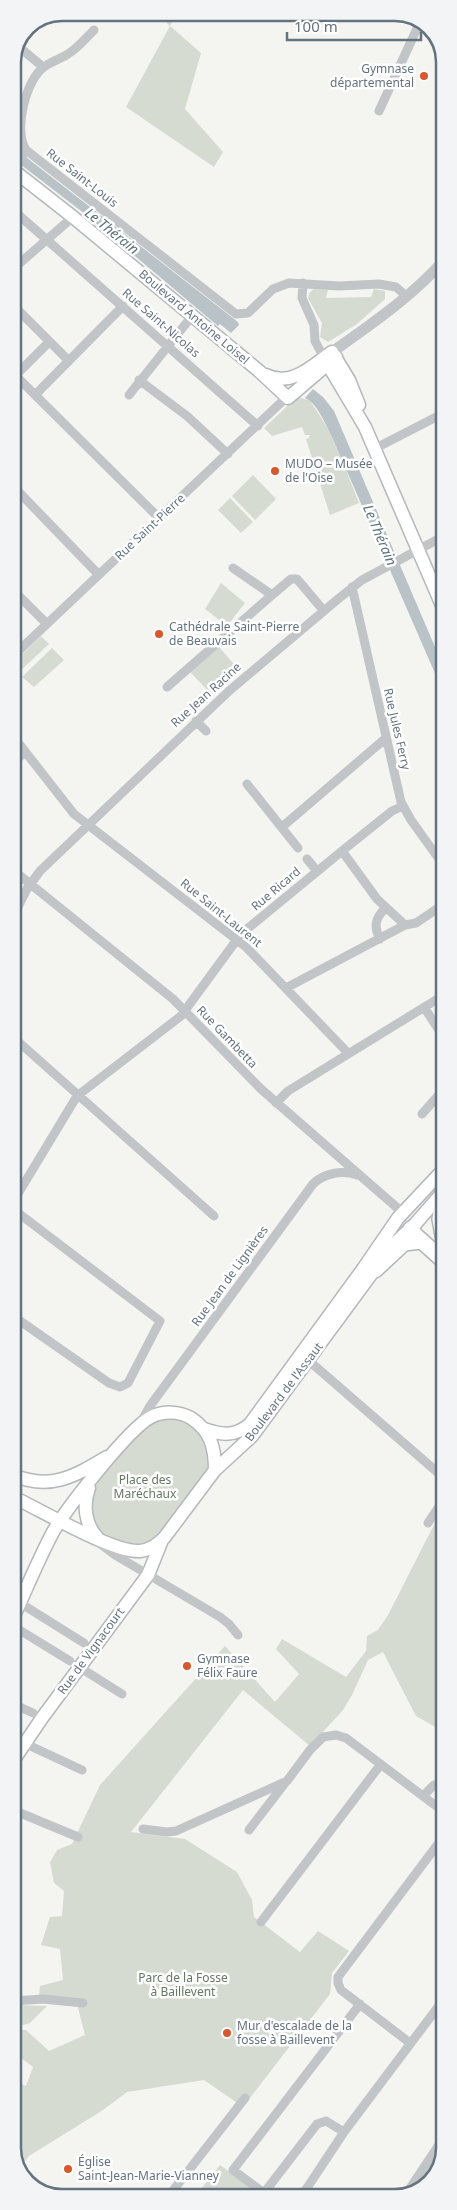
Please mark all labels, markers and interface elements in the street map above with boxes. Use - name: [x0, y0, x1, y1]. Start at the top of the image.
- scale bar: [287, 10, 421, 42]
- text: 100 m: [294, 16, 338, 36]
- place label: Gymnase départemental: [330, 60, 414, 91]
- marker: Gymnase départemental: [418, 70, 430, 82]
- street label: Rue Saint-Louis: [43, 144, 122, 211]
- water label: Le Thérain: [81, 203, 143, 258]
- street label: Boulevard Antoine Loisel: [135, 265, 253, 368]
- street label: Rue Saint-Nicolas: [119, 284, 204, 361]
- place label: MUDO – Musée de l'Oise: [285, 455, 373, 486]
- marker: MUDO – Musée de l'Oise: [269, 465, 281, 477]
- street label: Rue Saint-Pierre: [111, 489, 189, 564]
- water label: Le Thérain: [359, 501, 402, 568]
- place label: Cathédrale Saint-Pierre de Beauvais: [169, 618, 299, 649]
- marker: Cathédrale Saint-Pierre de Beauvais: [153, 628, 165, 640]
- street label: Rue Jean Racine: [167, 658, 245, 731]
- street label: Rue Jules Ferry: [380, 686, 415, 772]
- street label: Rue Ricard: [247, 863, 304, 914]
- street label: Rue Saint-Laurent: [177, 874, 266, 951]
- street label: Rue Gambetta: [193, 1002, 262, 1072]
- street label: Rue Jean de Lignières: [187, 1222, 272, 1329]
- street label: Boulevard de l'Assaut: [241, 1338, 327, 1445]
- park label: Place des Maréchaux: [114, 1471, 177, 1502]
- street label: Rue de Vignacourt: [53, 1603, 128, 1698]
- place label: Gymnase Félix Faure: [197, 1650, 258, 1681]
- marker: Gymnase Félix Faure: [181, 1660, 193, 1672]
- park label: Parc de la Fosse à Baillevent: [138, 1969, 228, 2000]
- place label: Mur d'escalade de la fosse à Baillevent: [237, 2017, 352, 2048]
- marker: Mur d'escalade de la fosse à Baillevent: [221, 2027, 233, 2039]
- place label: Église Saint-Jean-Marie-Vianney: [78, 2153, 220, 2184]
- marker: Église Saint-Jean-Marie-Vianney: [62, 2163, 74, 2175]

